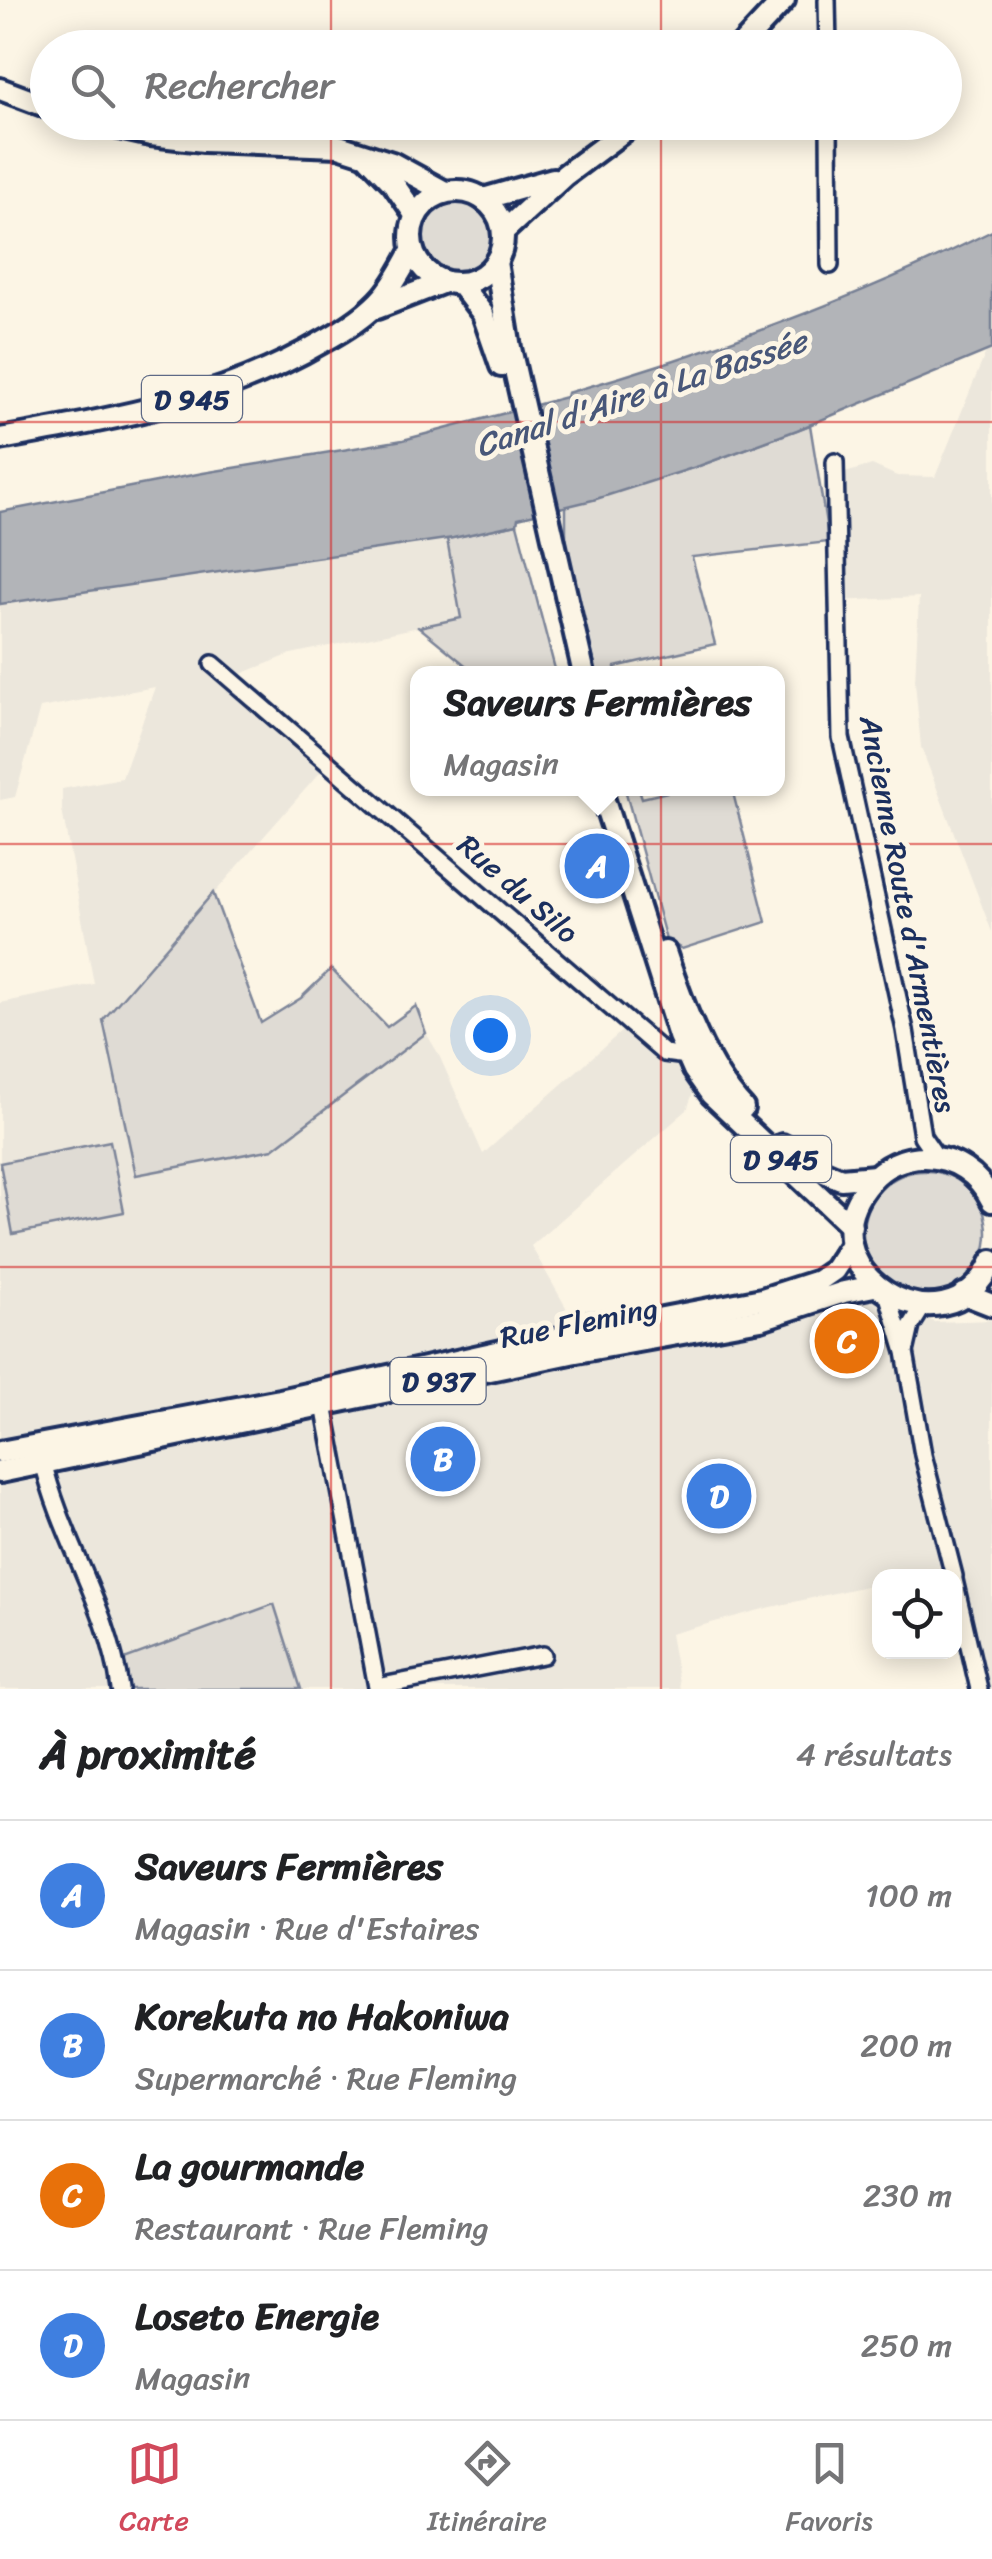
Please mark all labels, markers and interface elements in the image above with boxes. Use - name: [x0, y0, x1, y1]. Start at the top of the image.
- search box: [30, 30, 962, 140]
- text: Rechercher: [145, 52, 334, 119]
- icon: search: [65, 58, 120, 113]
- water label: Canal d'Aire à La Bassée: [468, 312, 818, 474]
- road number: D 945: [142, 376, 242, 422]
- popup: [410, 666, 785, 796]
- text: Saveurs Fermières: [444, 669, 751, 736]
- street label: Ancienne Route d'Armentières: [843, 710, 973, 1118]
- text: Magasin: [444, 736, 559, 793]
- street label: Rue du Silo: [444, 820, 592, 958]
- pin: A: [564, 828, 630, 904]
- your location: [465, 1010, 516, 1061]
- road number: D 945: [731, 1136, 831, 1182]
- street label: Rue Fleming: [495, 1281, 663, 1365]
- pin: C: [814, 1304, 880, 1378]
- road number: D 937: [390, 1358, 486, 1404]
- pin: B: [410, 1422, 476, 1496]
- pin: D: [686, 1458, 752, 1534]
- map controls: [872, 1569, 962, 1659]
- button: locate: [872, 1569, 962, 1659]
- text: À proximité: [40, 1717, 256, 1791]
- text: 4 résultats: [796, 1726, 952, 1783]
- text: Saveurs Fermières: [135, 1833, 443, 1900]
- text: A: [62, 1867, 83, 1924]
- text: 100 m: [865, 1867, 952, 1924]
- text: Magasin · Rue d'Estaires: [135, 1900, 479, 1957]
- text: Korekuta no Hakoniwa: [135, 1983, 509, 2050]
- text: B: [62, 2017, 83, 2074]
- text: 200 m: [860, 2017, 952, 2074]
- text: Supermarché · Rue Fleming: [135, 2050, 517, 2107]
- text: La gourmande: [135, 2133, 364, 2200]
- text: C: [63, 2167, 82, 2224]
- text: 230 m: [863, 2167, 952, 2224]
- text: Restaurant · Rue Fleming: [135, 2200, 489, 2257]
- text: Loseto Energie: [135, 2283, 379, 2350]
- text: D: [63, 2317, 82, 2374]
- text: 250 m: [861, 2317, 952, 2374]
- text: Magasin: [135, 2350, 250, 2407]
- tab: Carte: [119, 2436, 189, 2545]
- tab: Itinéraire: [427, 2436, 547, 2545]
- tab: Favoris: [786, 2436, 873, 2545]

